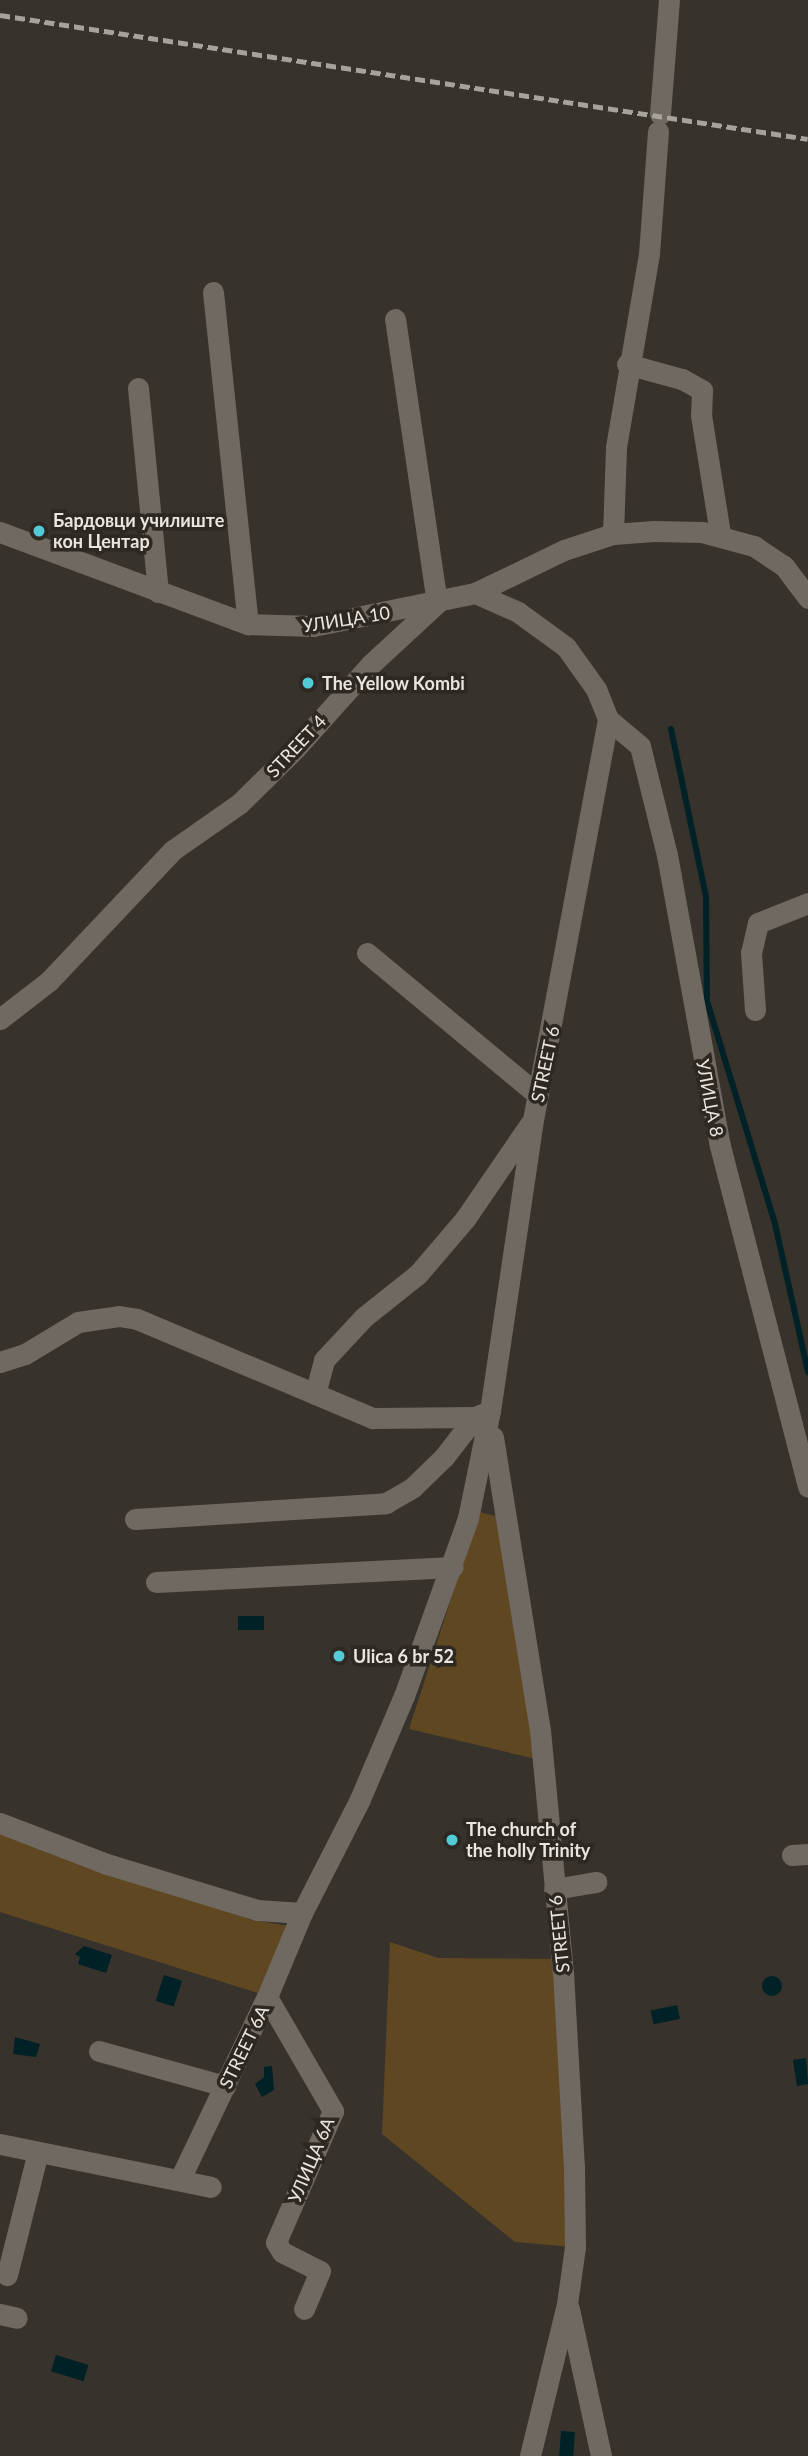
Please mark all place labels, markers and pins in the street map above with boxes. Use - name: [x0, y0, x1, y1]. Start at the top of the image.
- place label: Бардовци училиште кон Центар: [53, 510, 224, 552]
- marker: Бардовци училиште кон Центар: [31, 523, 47, 539]
- place label: The Yellow Kombi: [322, 672, 466, 694]
- marker: The Yellow Kombi: [300, 675, 316, 691]
- place label: Ulica 6 br 52: [353, 1645, 454, 1667]
- marker: Ulica 6 br 52: [331, 1648, 347, 1664]
- place label: Тhe church of the holly Trinity: [466, 1819, 591, 1862]
- marker: Тhe church of the holly Trinity: [444, 1832, 460, 1848]

